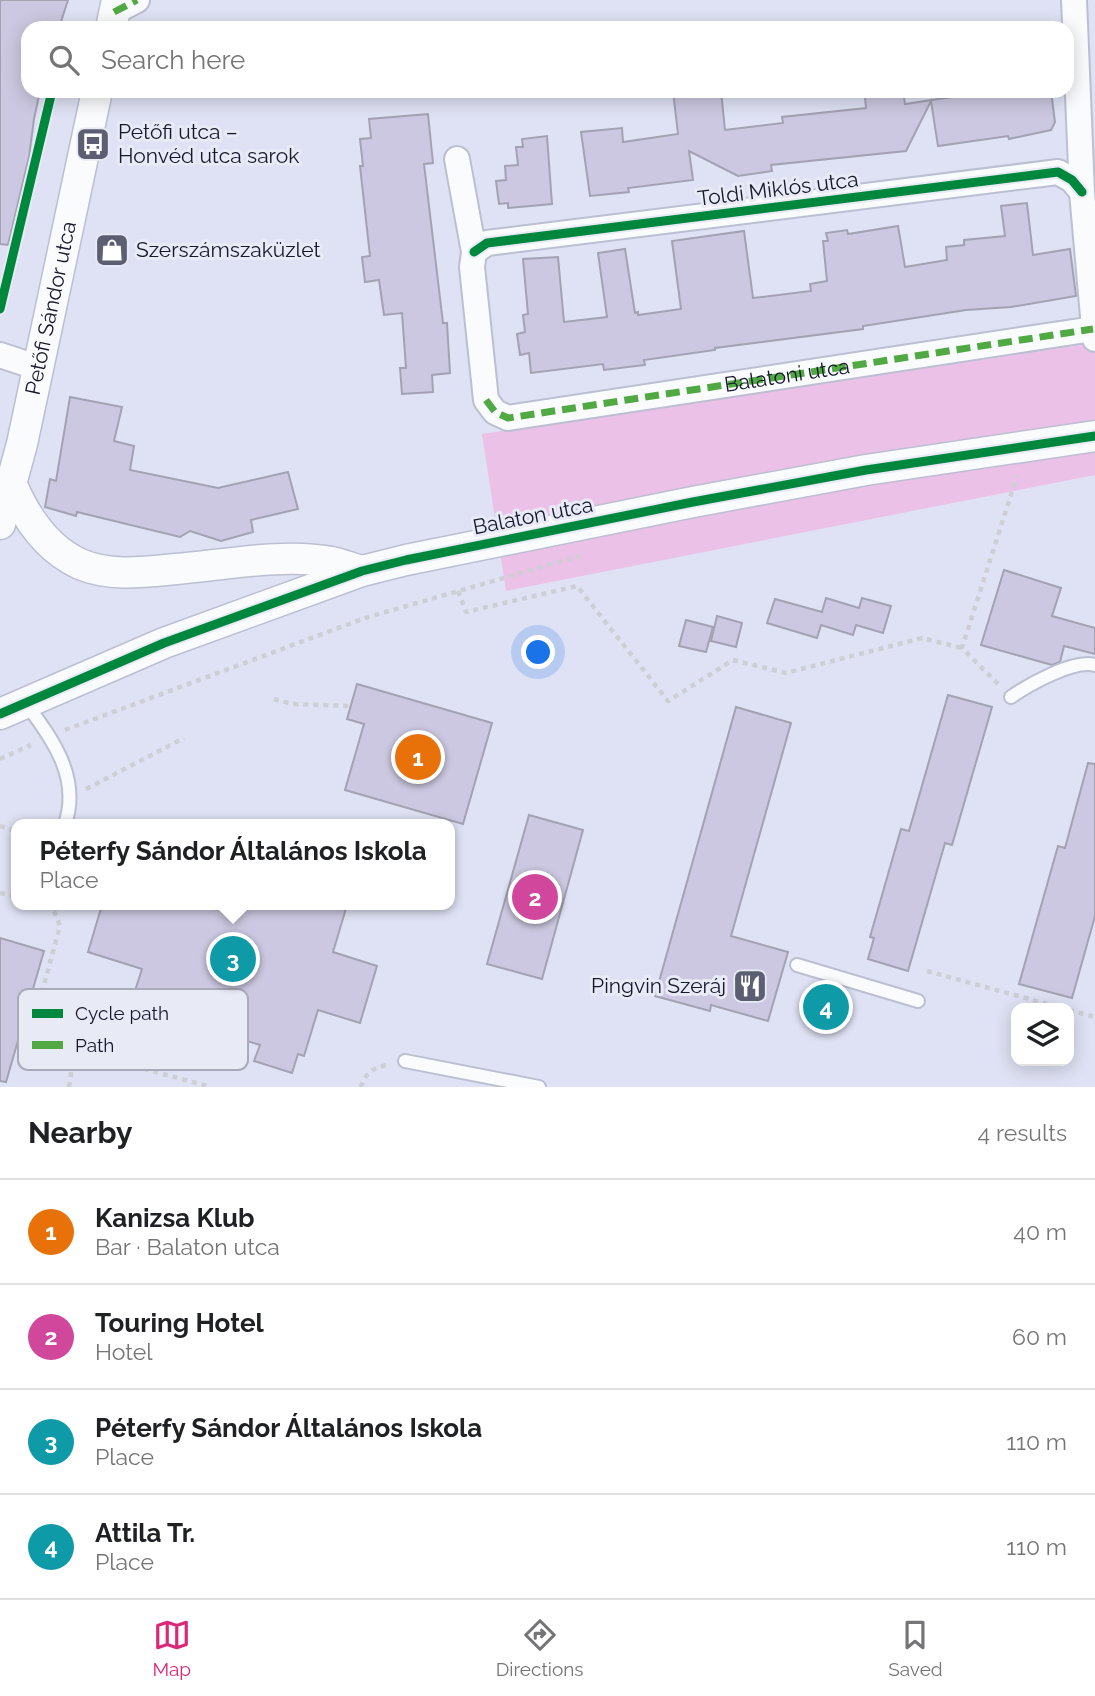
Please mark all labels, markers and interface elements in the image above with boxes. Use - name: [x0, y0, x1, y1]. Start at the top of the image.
- search box: [21, 21, 1074, 98]
- icon: search: [45, 41, 83, 79]
- text: Search here: [101, 45, 245, 75]
- place label: Petőfi utca – Honvéd utca sarok: [118, 119, 299, 168]
- bus stop icon: Petőfi utca – Honvéd utca sarok: [74, 125, 112, 163]
- street label: Toldi Miklós utca: [696, 166, 860, 211]
- street label: Petőfi Sándor utca: [20, 219, 81, 397]
- shop icon: Szerszámszaküzlet: [93, 231, 131, 269]
- place label: Szerszámszaküzlet: [136, 237, 321, 262]
- street label: Balatoni utca: [723, 353, 851, 397]
- street label: Balaton utca: [471, 492, 595, 539]
- your location: [521, 635, 555, 669]
- pin: 1: [395, 731, 441, 783]
- popup: [11, 819, 455, 910]
- text: Péterfy Sándor Általános Iskola: [39, 836, 427, 866]
- text: Place: [39, 866, 99, 893]
- pin: 2: [512, 871, 558, 923]
- pin: 3: [210, 933, 256, 985]
- restaurant icon: Pingvin Szeráj: [731, 967, 769, 1005]
- place label: Pingvin Szeráj: [591, 973, 726, 998]
- pin: 4: [803, 981, 849, 1033]
- legend: [18, 989, 248, 1070]
- text: Cycle path: [75, 1002, 169, 1024]
- map controls: [1011, 1003, 1074, 1066]
- button: layers: [1011, 1003, 1074, 1066]
- text: Path: [75, 1034, 114, 1056]
- text: Nearby: [28, 1115, 132, 1150]
- text: 4 results: [978, 1119, 1067, 1146]
- text: Kanizsa Klub: [95, 1203, 255, 1233]
- text: 1: [45, 1218, 57, 1245]
- text: 40 m: [1013, 1218, 1067, 1245]
- text: Bar · Balaton utca: [95, 1233, 280, 1260]
- text: Touring Hotel: [95, 1308, 264, 1338]
- text: 2: [45, 1323, 57, 1350]
- text: 60 m: [1012, 1323, 1067, 1350]
- text: Hotel: [95, 1338, 153, 1365]
- text: Péterfy Sándor Általános Iskola: [95, 1413, 482, 1443]
- text: 3: [45, 1428, 57, 1455]
- text: 110 m: [1006, 1428, 1067, 1455]
- text: Place: [95, 1443, 154, 1470]
- text: Attila Tr.: [95, 1518, 195, 1548]
- text: 4: [44, 1533, 58, 1560]
- text: 110 m: [1006, 1533, 1067, 1560]
- text: Place: [95, 1548, 154, 1575]
- tab: Map: [152, 1616, 191, 1680]
- tab: Directions: [496, 1616, 584, 1680]
- tab: Saved: [888, 1616, 943, 1680]

